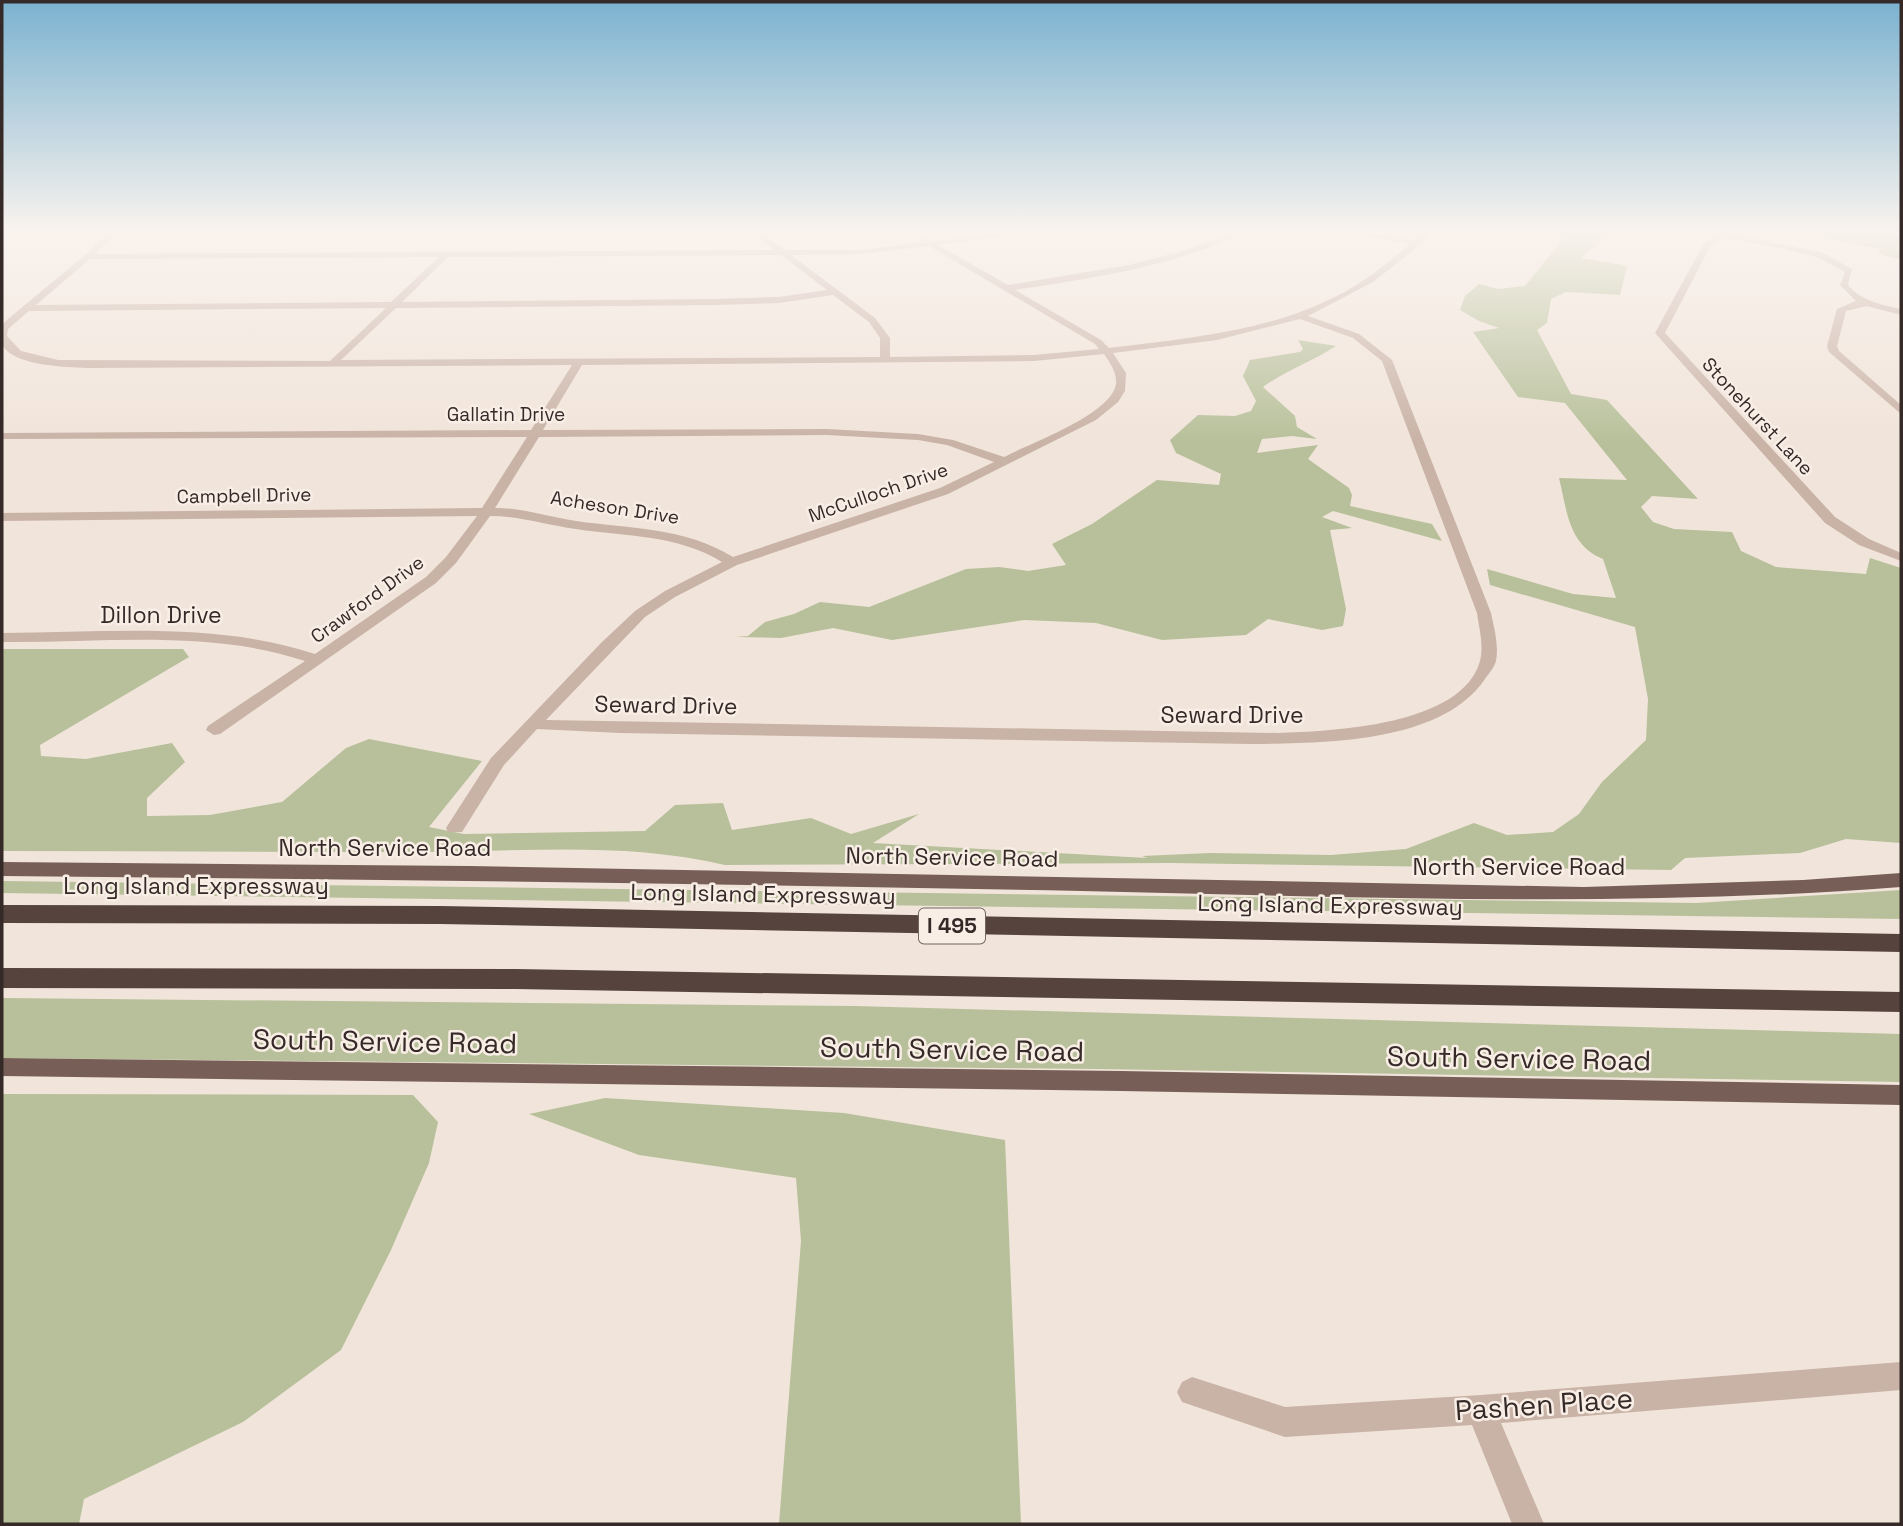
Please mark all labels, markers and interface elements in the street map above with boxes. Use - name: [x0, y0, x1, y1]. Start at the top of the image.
- street label: Stonehurst Lane: [1697, 352, 1819, 481]
- street label: Gallatin Drive: [447, 402, 565, 427]
- street label: McCulloch Drive: [805, 457, 951, 528]
- street label: Campbell Drive: [176, 482, 312, 509]
- street label: Acheson Drive: [549, 485, 681, 530]
- street label: Crawford Drive: [306, 550, 429, 649]
- street label: Dillon Drive: [100, 600, 222, 630]
- street label: Seward Drive: [594, 689, 738, 721]
- street label: Seward Drive: [1160, 700, 1304, 730]
- street label: North Service Road: [279, 833, 491, 863]
- street label: North Service Road: [845, 840, 1059, 874]
- street label: North Service Road: [1413, 852, 1625, 882]
- street label: Long Island Expressway: [63, 871, 329, 901]
- street label: Long Island Expressway: [630, 877, 896, 911]
- street label: Long Island Expressway: [1197, 888, 1463, 922]
- road number: I 495: [919, 908, 985, 944]
- street label: South Service Road: [253, 1021, 517, 1061]
- street label: South Service Road: [820, 1029, 1084, 1069]
- street label: South Service Road: [1387, 1038, 1651, 1078]
- street label: Pashen Place: [1454, 1380, 1634, 1428]

